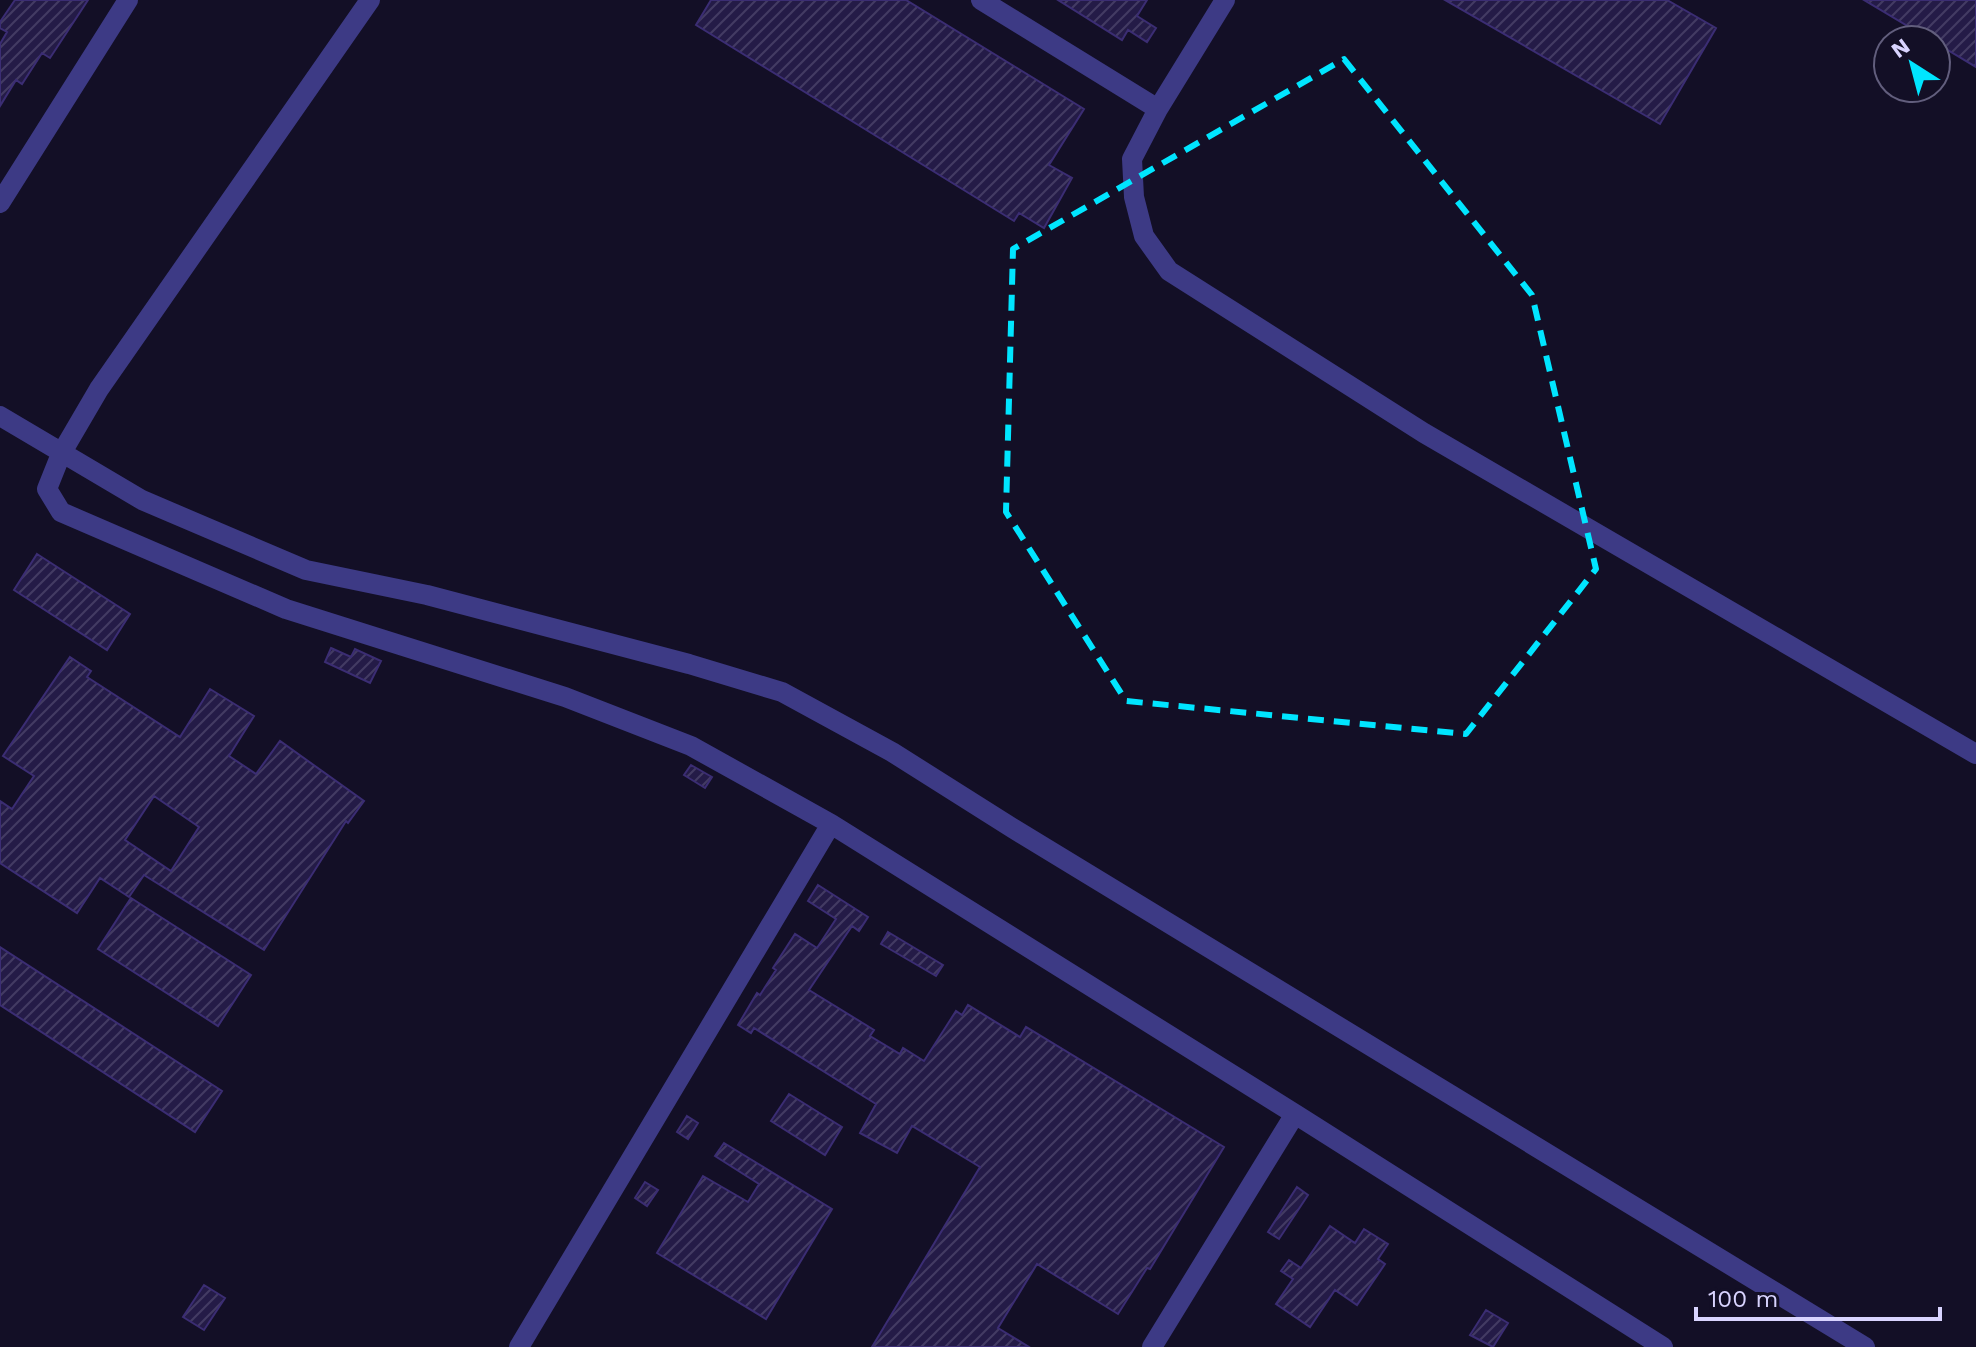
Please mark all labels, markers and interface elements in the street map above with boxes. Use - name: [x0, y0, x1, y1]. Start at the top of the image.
- north arrow: [1872, 24, 1952, 104]
- text: N: [1887, 33, 1914, 63]
- scale bar: [1696, 1271, 1940, 1321]
- text: 100 m: [1708, 1285, 1778, 1313]

